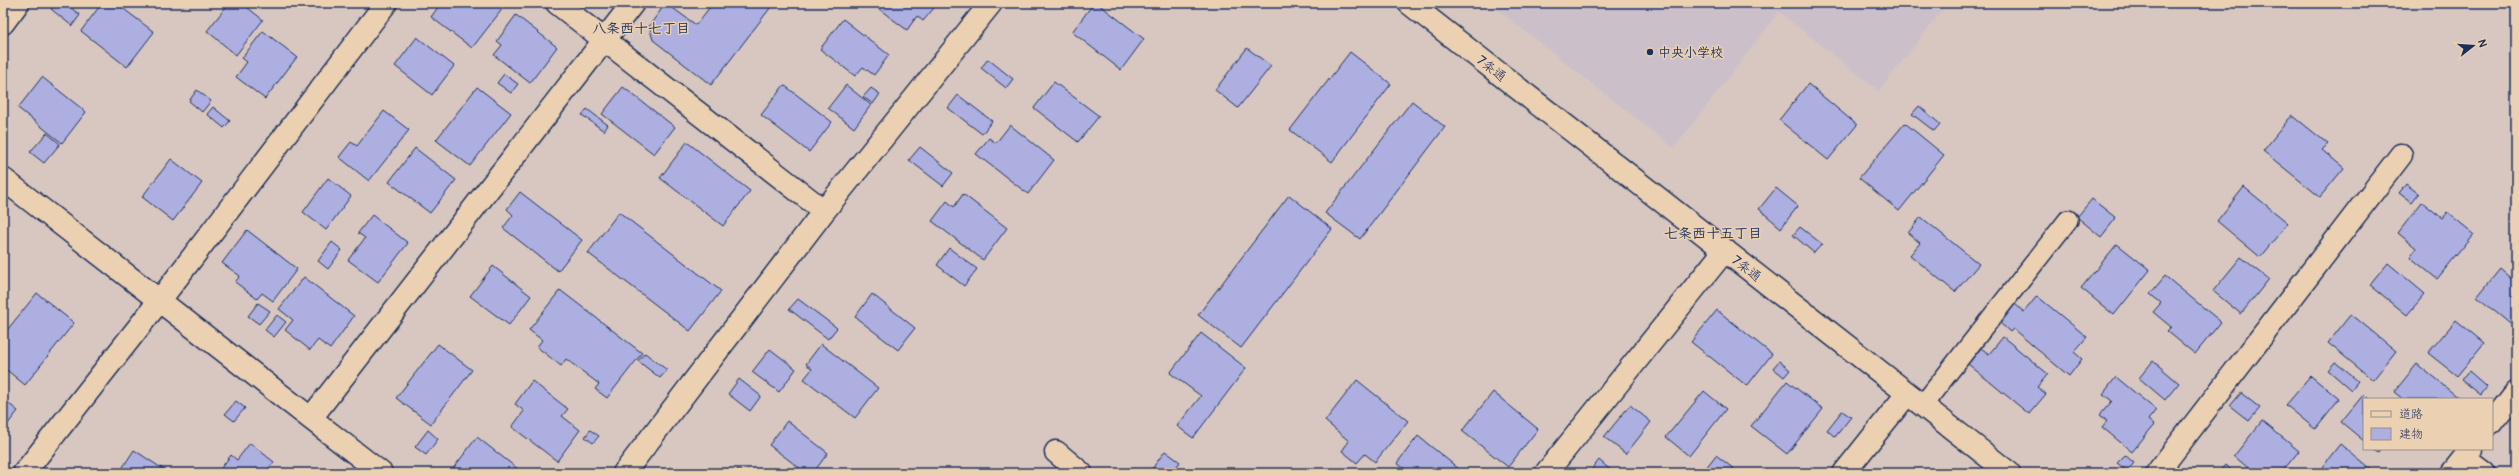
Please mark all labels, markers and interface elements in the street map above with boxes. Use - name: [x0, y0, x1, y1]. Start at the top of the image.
- district label: 八条西十七丁目: [592, 20, 690, 37]
- north arrow: [2453, 26, 2493, 66]
- text: N: [2475, 38, 2490, 49]
- place label: 中央小学校: [1658, 45, 1723, 61]
- marker: 中央小学校: [1645, 47, 1655, 57]
- street label: 7条通: [1473, 52, 1509, 85]
- district label: 七条西十五丁目: [1664, 225, 1762, 242]
- street label: 7条通: [1728, 252, 1764, 285]
- legend: [2363, 398, 2493, 450]
- text: 道路: [2399, 407, 2423, 422]
- text: 建物: [2399, 427, 2423, 442]

